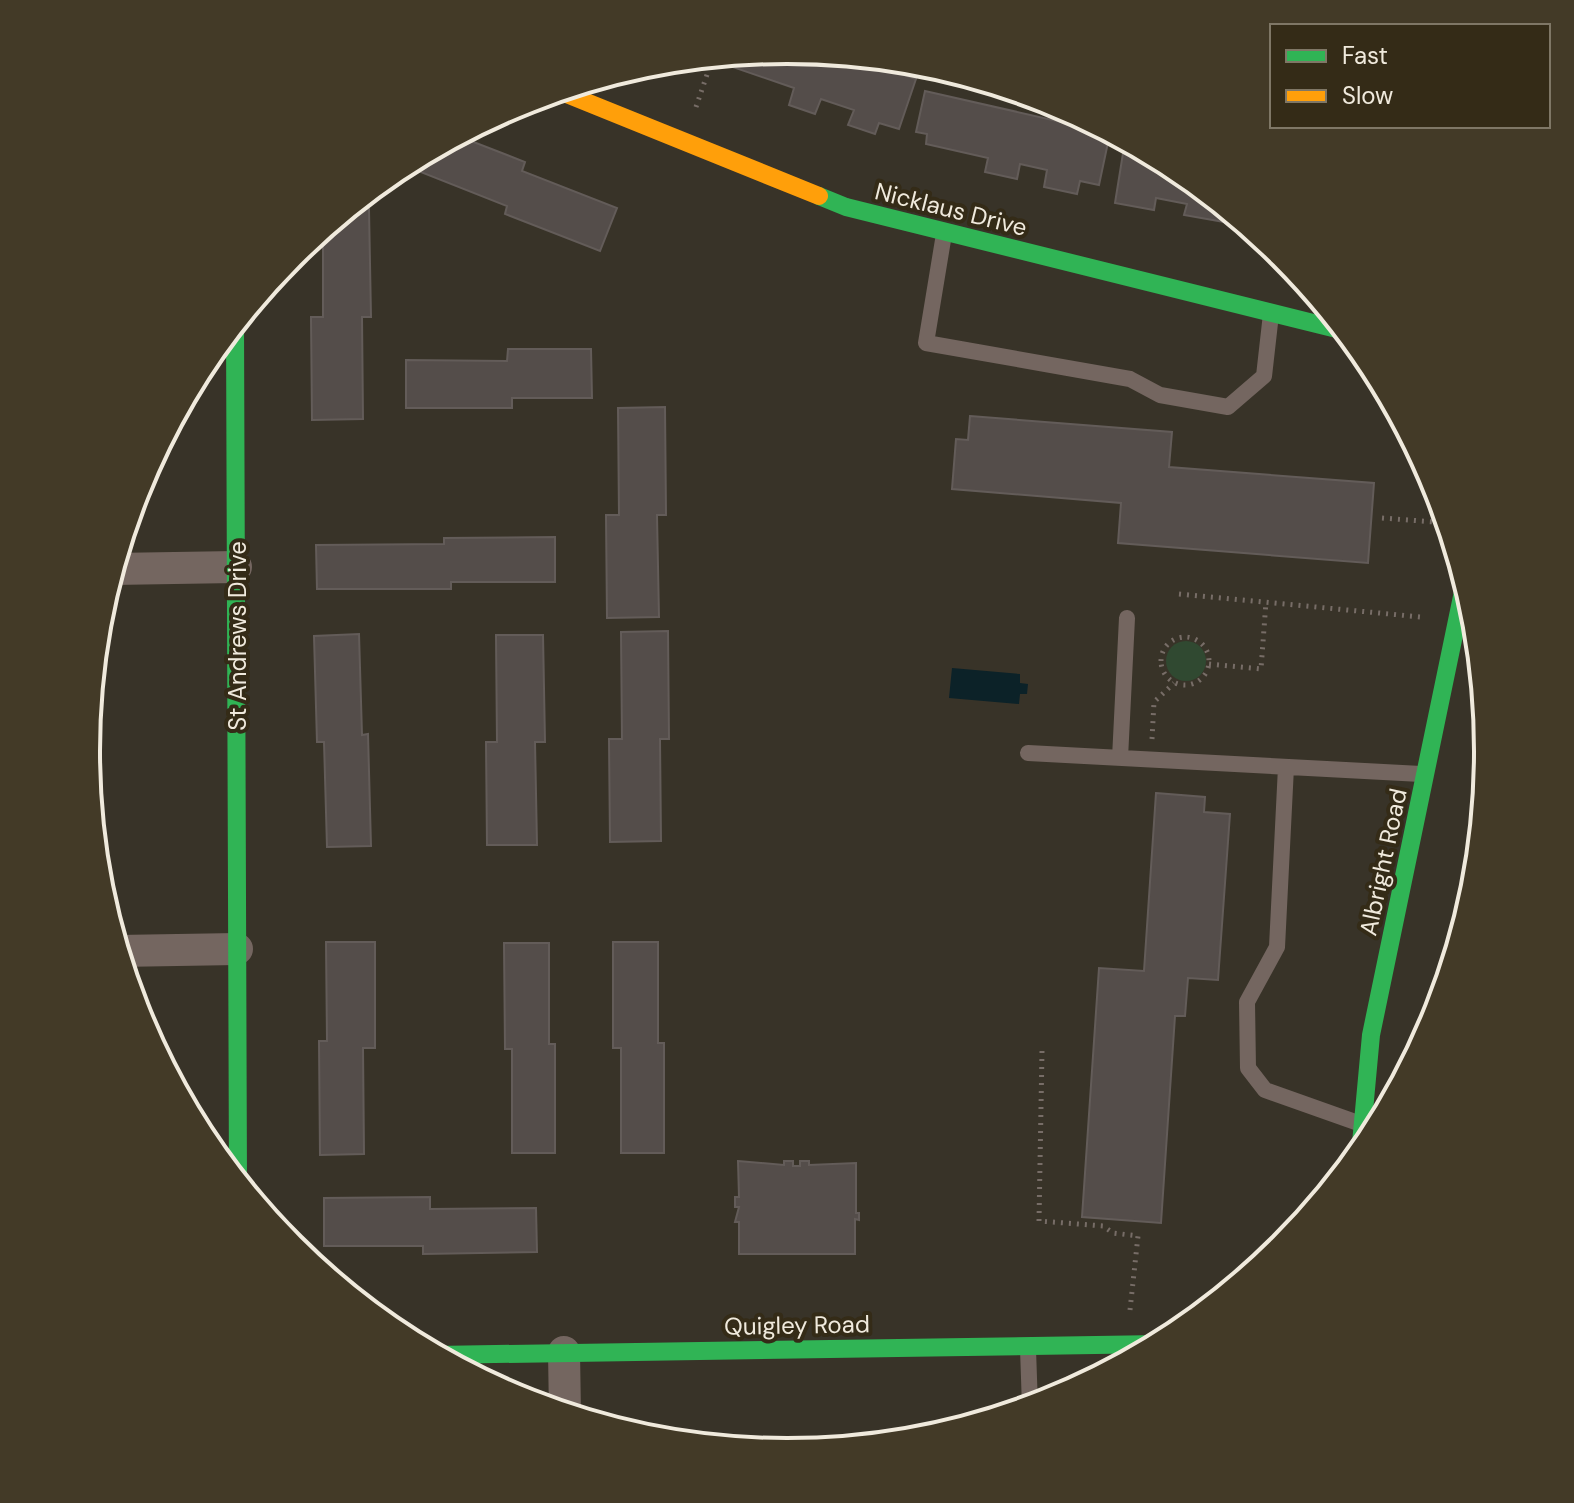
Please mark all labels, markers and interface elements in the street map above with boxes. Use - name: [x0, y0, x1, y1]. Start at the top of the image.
- legend: [1270, 24, 1550, 128]
- text: Fast: [1342, 40, 1388, 71]
- text: Slow: [1342, 80, 1393, 111]
- street label: Nicklaus Drive: [872, 175, 1030, 243]
- street label: St Andrews Drive: [222, 541, 253, 731]
- street label: Albright Road: [1352, 786, 1414, 938]
- street label: Quigley Road: [724, 1308, 870, 1342]

